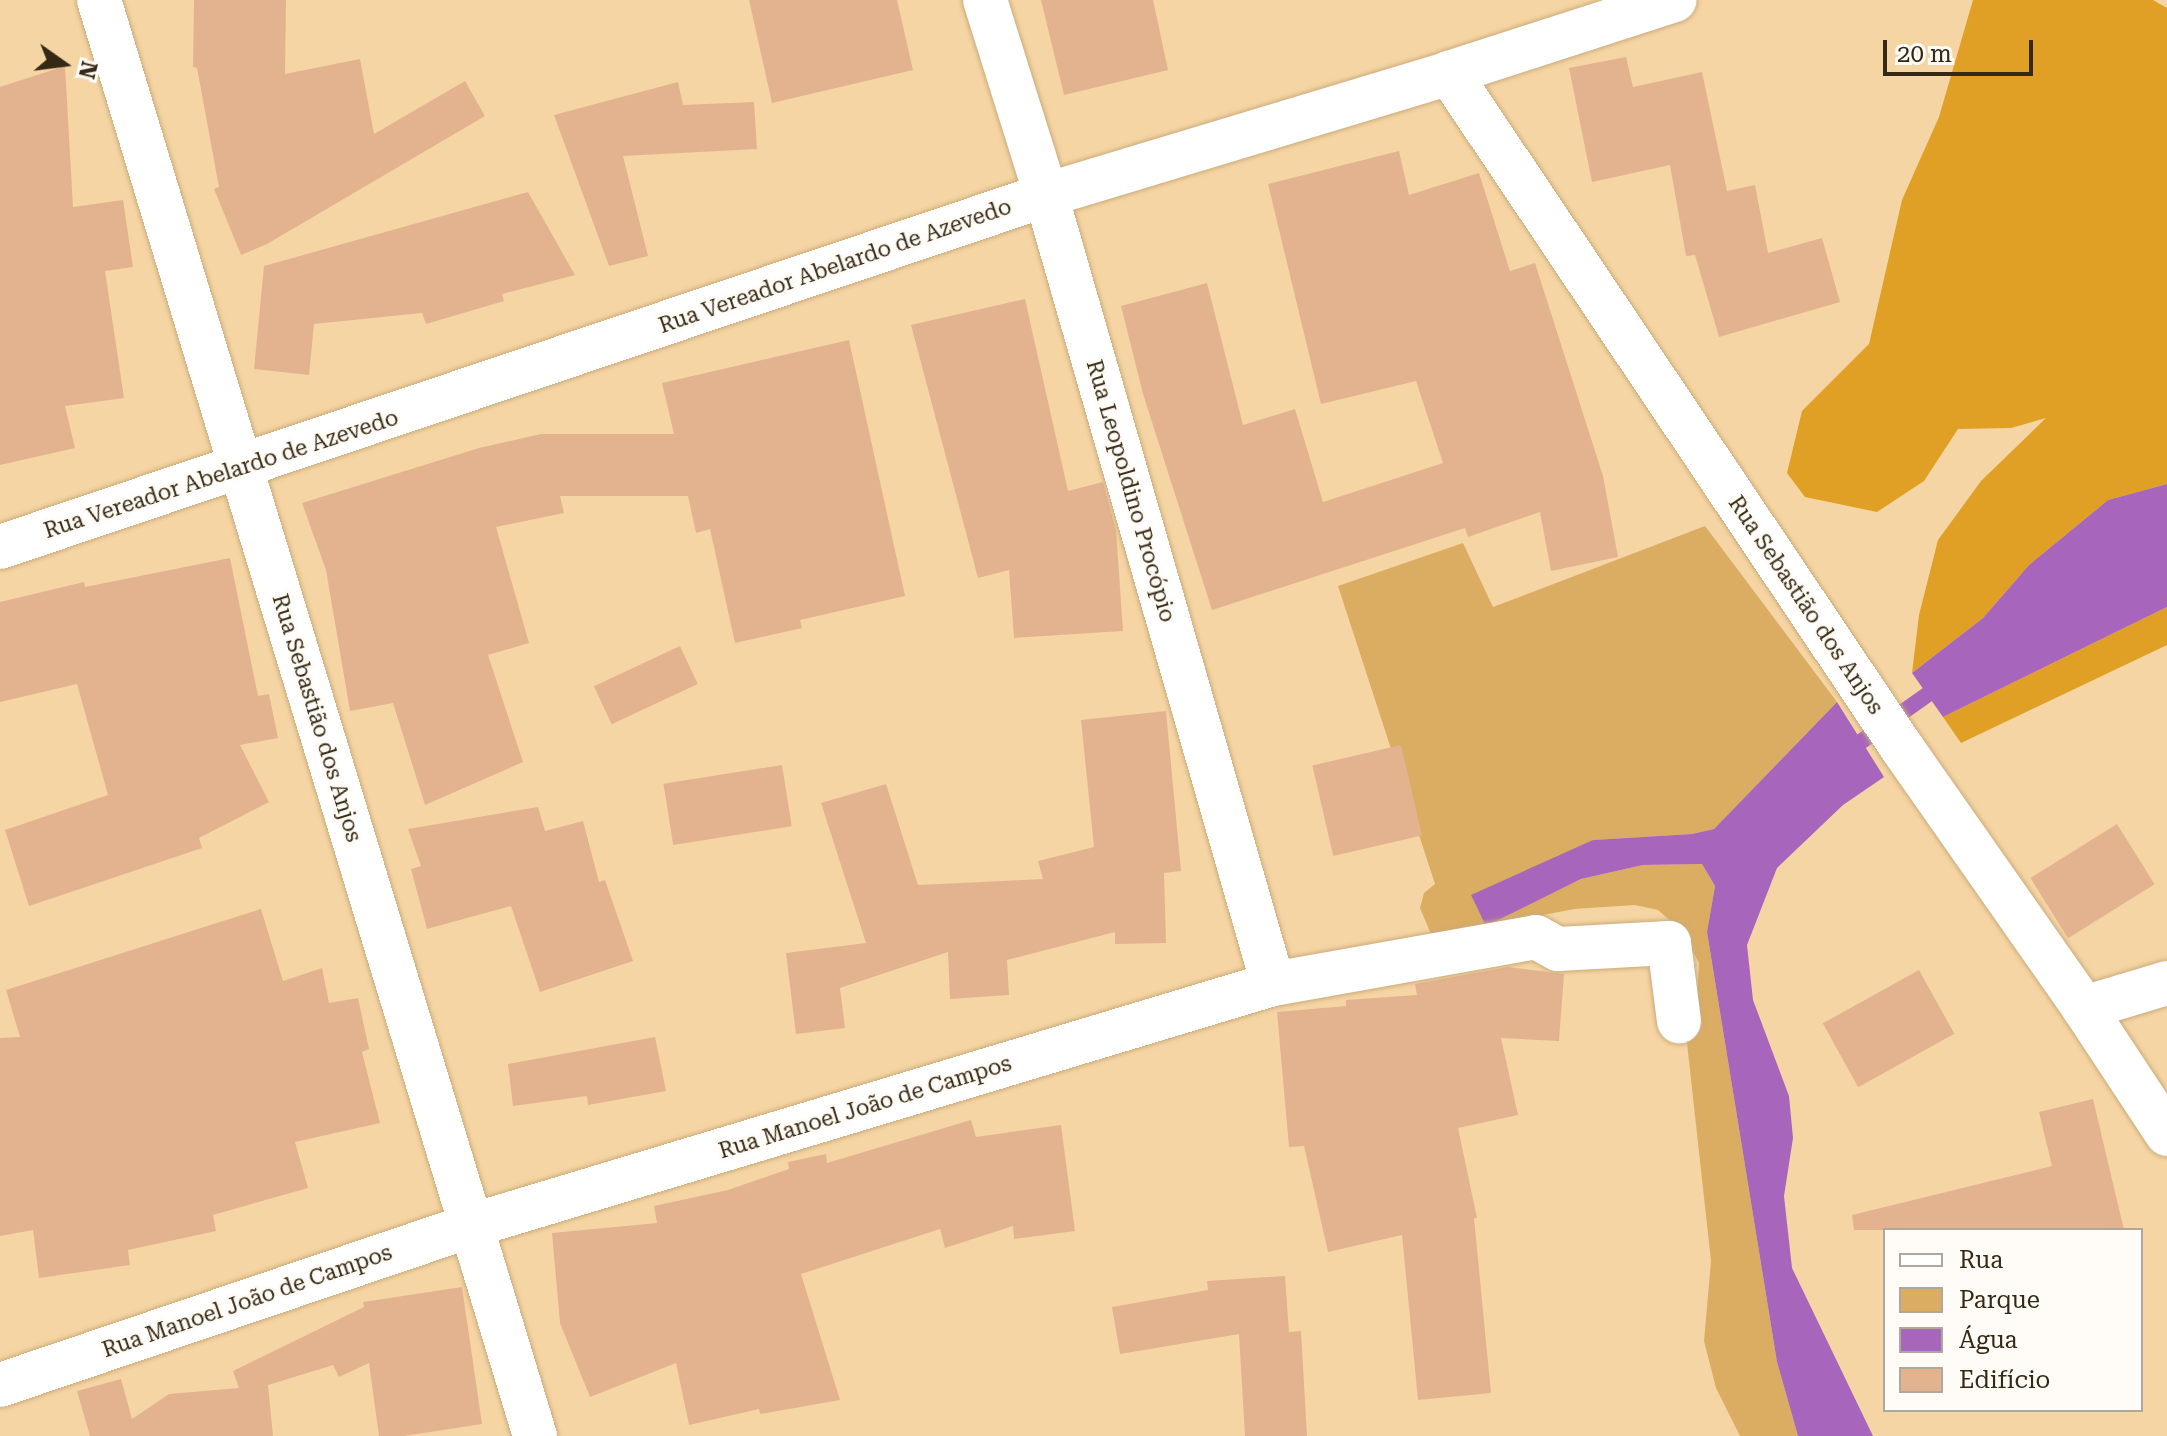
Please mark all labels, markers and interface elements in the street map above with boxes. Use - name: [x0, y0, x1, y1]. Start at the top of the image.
- north arrow: [24, 24, 104, 104]
- scale bar: [1887, 24, 2037, 74]
- text: 20 m: [1897, 40, 1952, 68]
- text: N: [74, 59, 102, 81]
- street label: Rua Vereador Abelardo de Azevedo: [655, 193, 1015, 339]
- street label: Rua Leopoldino Procópio: [1081, 357, 1181, 625]
- street label: Rua Vereador Abelardo de Azevedo: [40, 404, 402, 544]
- street label: Rua Sebastião dos Anjos: [1723, 491, 1889, 719]
- street label: Rua Sebastião dos Anjos: [267, 591, 367, 845]
- street label: Rua Manoel João de Campos: [715, 1050, 1015, 1164]
- legend: [1883, 1228, 2143, 1412]
- street label: Rua Manoel João de Campos: [99, 1239, 395, 1363]
- text: Rua: [1959, 1246, 2003, 1274]
- text: Parque: [1959, 1286, 2040, 1314]
- text: Água: [1959, 1326, 2018, 1354]
- text: Edifício: [1959, 1366, 2050, 1394]

